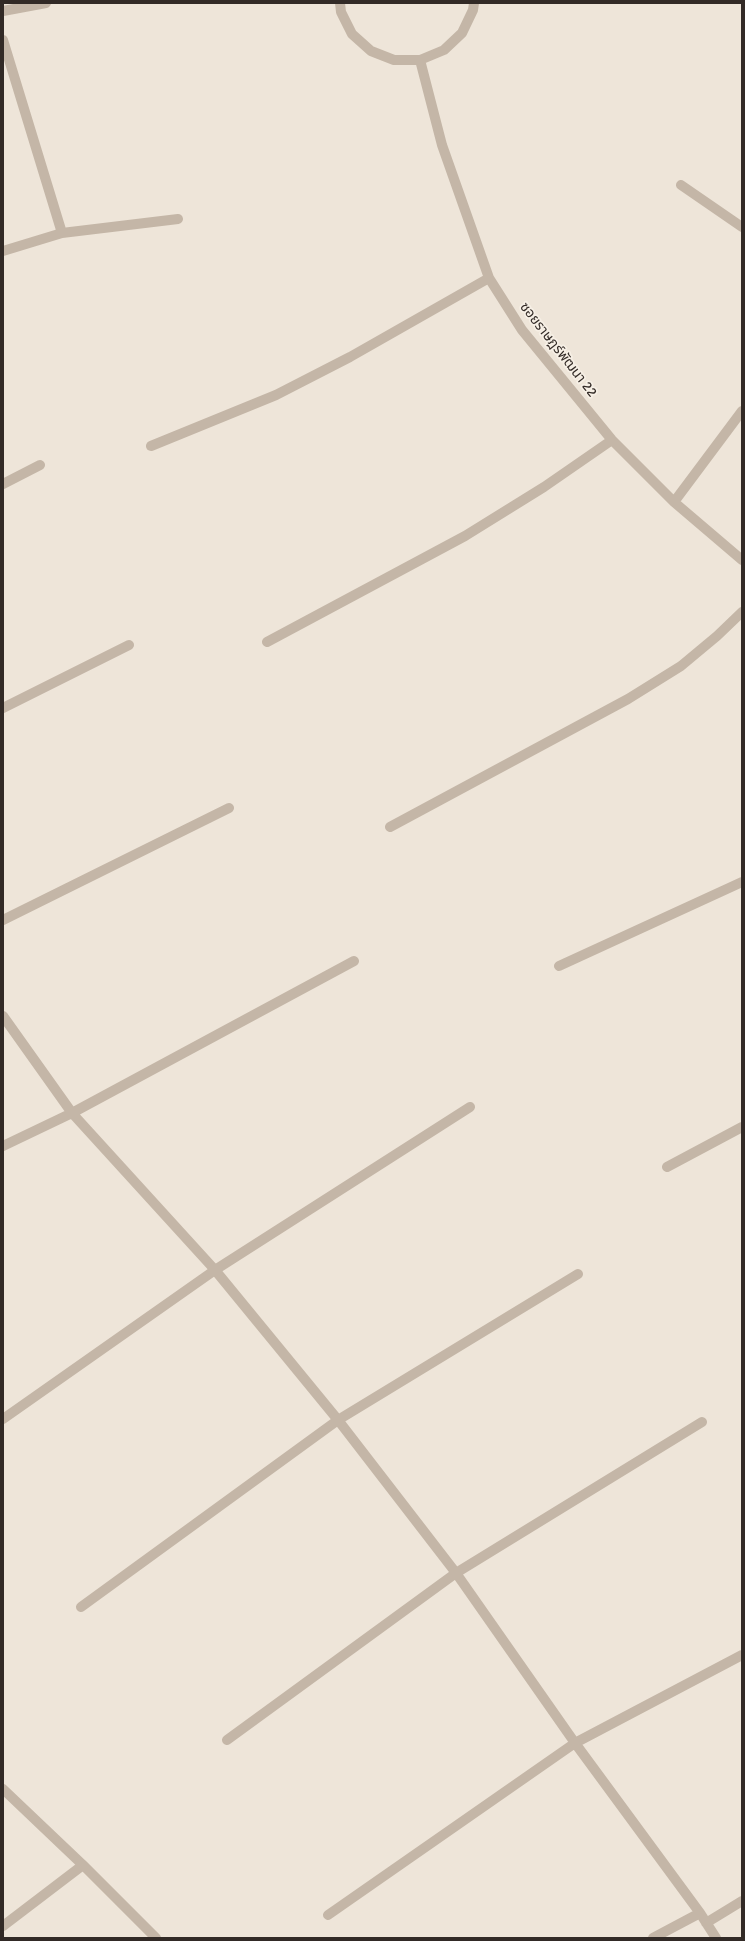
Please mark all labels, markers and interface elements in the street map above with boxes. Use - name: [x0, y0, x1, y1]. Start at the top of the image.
- street label: ซอยราษฎร์พัฒนา 22: [516, 299, 600, 401]

